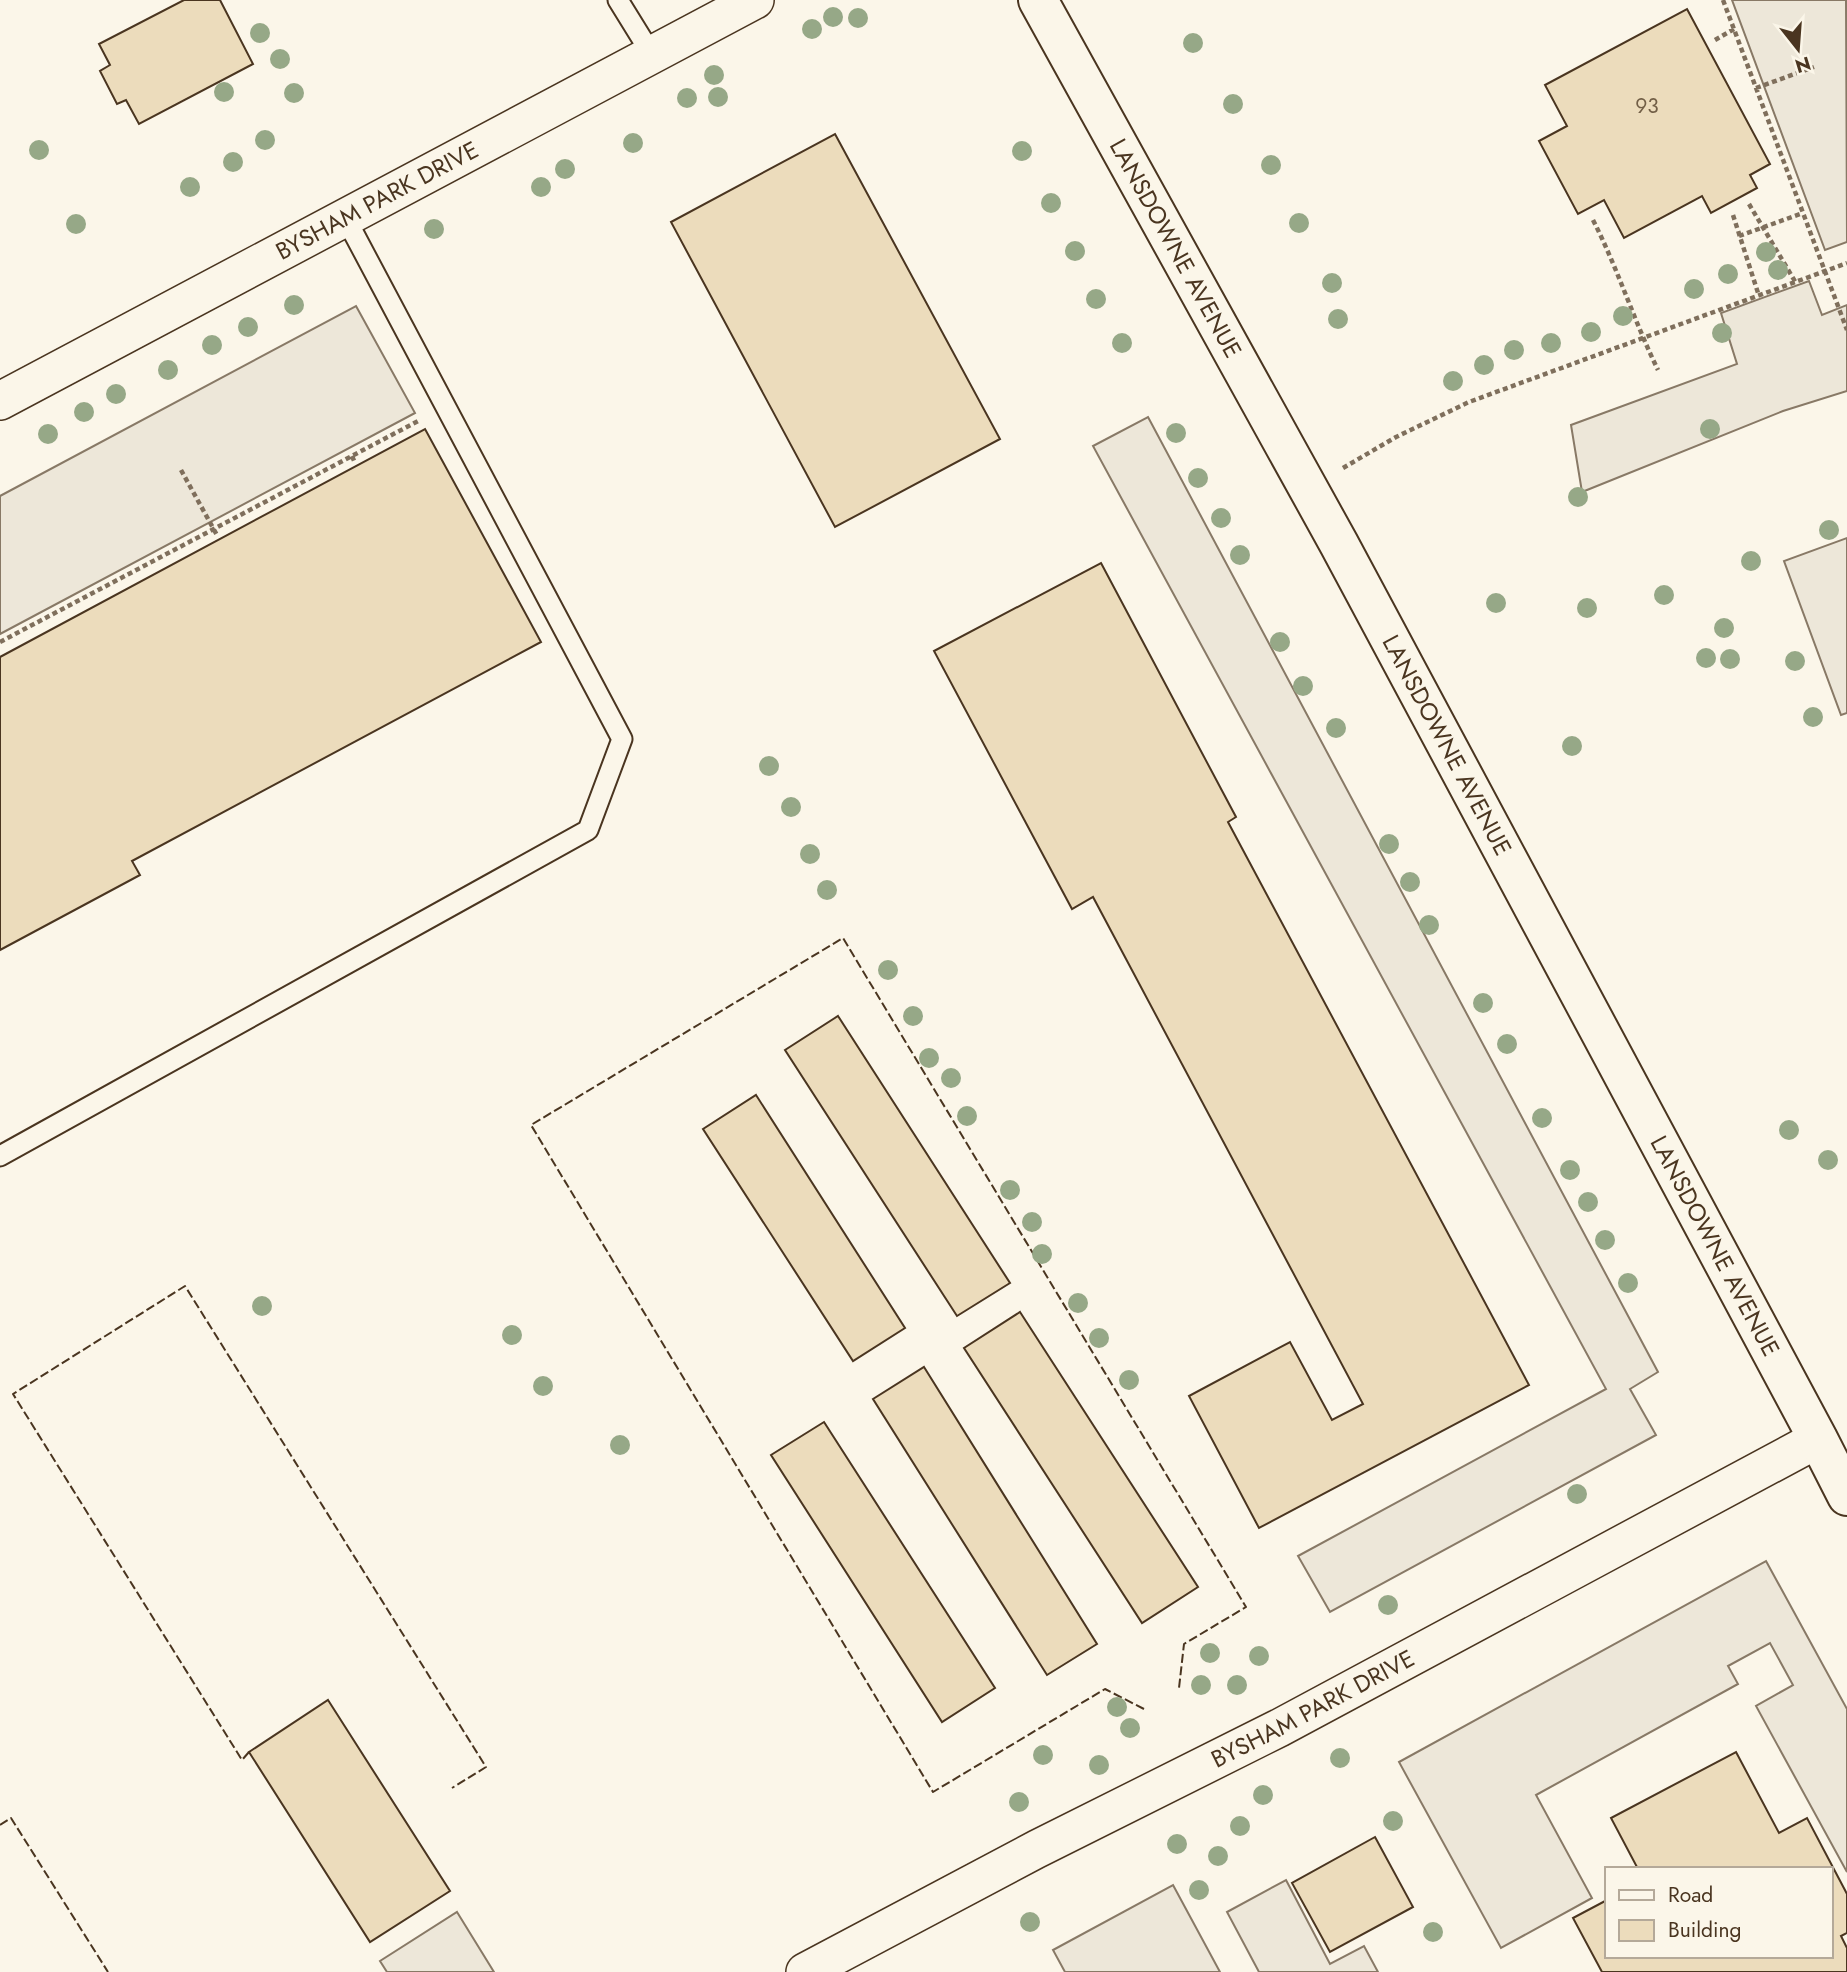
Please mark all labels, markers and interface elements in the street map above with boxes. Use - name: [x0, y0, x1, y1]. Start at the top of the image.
- north arrow: [1763, 14, 1833, 84]
- text: N: [1792, 50, 1814, 80]
- house number: 93: [1635, 91, 1659, 121]
- street label: BYSHAM PARK DRIVE: [269, 132, 485, 269]
- street label: LANSDOWNE AVENUE: [1101, 132, 1251, 364]
- street label: LANSDOWNE AVENUE: [1374, 628, 1521, 862]
- street label: LANSDOWNE AVENUE: [1642, 1129, 1789, 1362]
- street label: BYSHAM PARK DRIVE: [1205, 1641, 1421, 1776]
- legend: [1605, 1867, 1833, 1958]
- text: Road: [1668, 1880, 1713, 1910]
- text: Building: [1668, 1915, 1741, 1945]

